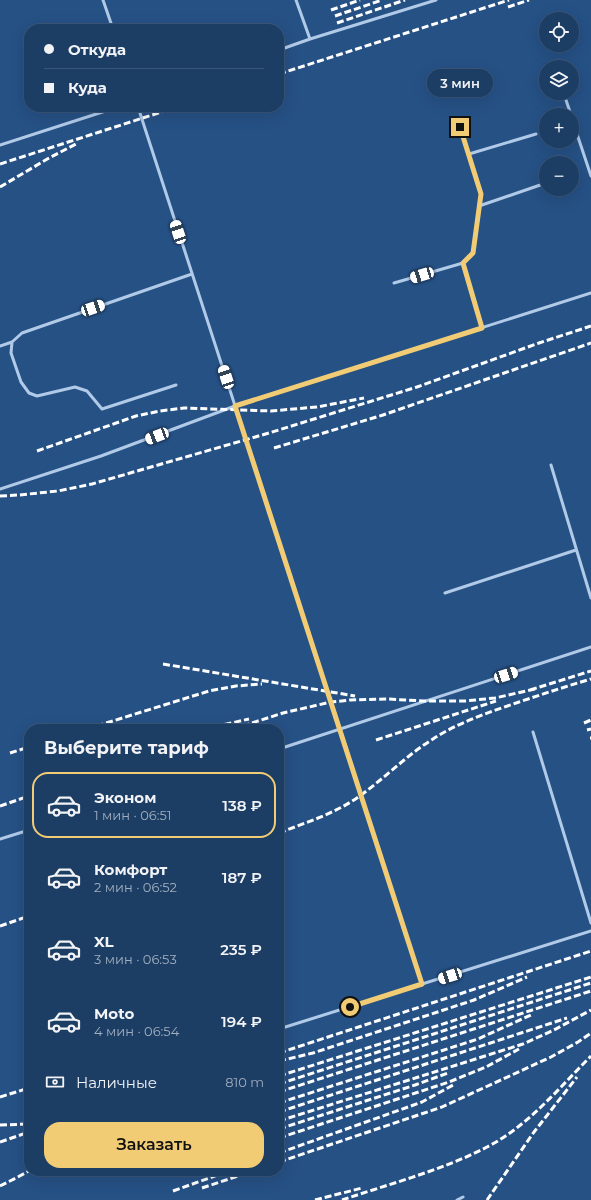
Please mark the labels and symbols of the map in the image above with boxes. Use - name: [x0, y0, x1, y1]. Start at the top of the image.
- callout: 3 мин: [427, 69, 493, 97]
- route end: [451, 118, 469, 136]
- car: [169, 219, 187, 245]
- car: [409, 266, 435, 284]
- car: [80, 298, 106, 318]
- car: [217, 364, 235, 390]
- car: [144, 426, 170, 446]
- car: [493, 666, 519, 684]
- car: [437, 967, 463, 985]
- route start: [341, 998, 359, 1016]

